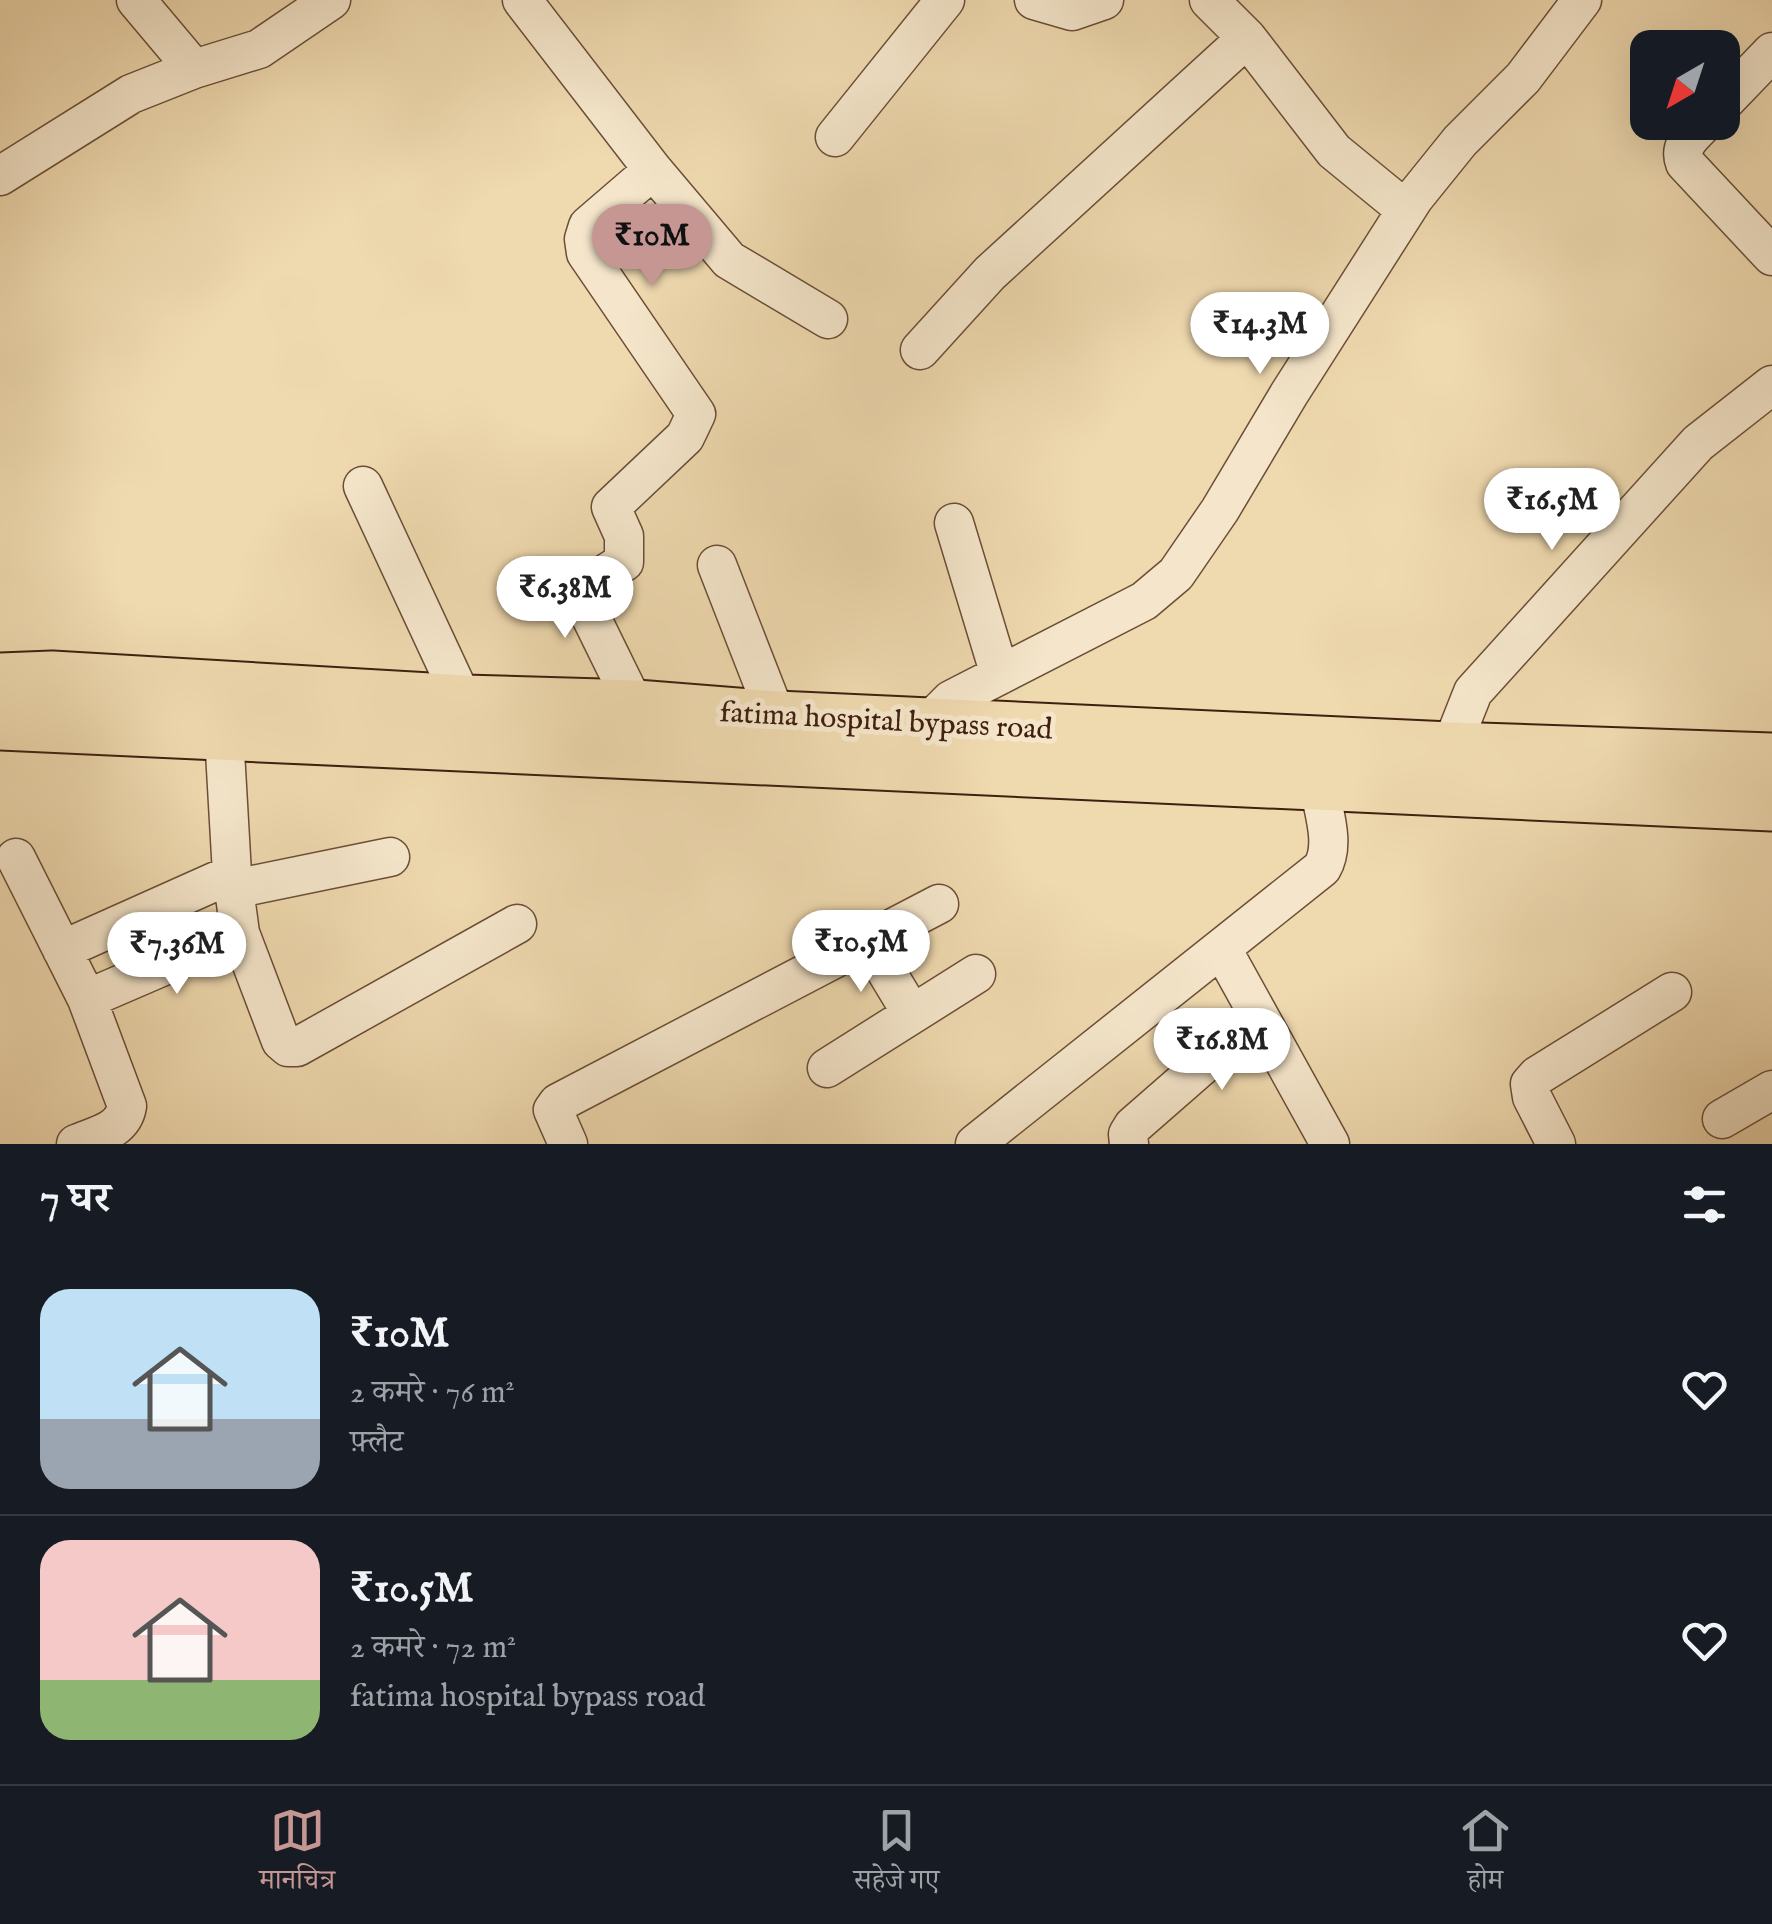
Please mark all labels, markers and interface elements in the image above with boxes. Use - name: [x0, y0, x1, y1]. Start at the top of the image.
- north arrow: [1630, 30, 1740, 140]
- map controls: [1630, 30, 1740, 140]
- pin: ₹10M: [593, 204, 711, 289]
- text: ₹10M: [614, 216, 690, 257]
- pin: ₹14.3M: [1179, 292, 1341, 377]
- text: ₹14.3M: [1212, 304, 1308, 345]
- pin: ₹16.5M: [1471, 468, 1633, 553]
- text: ₹16.5M: [1506, 480, 1598, 521]
- pin: ₹6.38M: [484, 556, 646, 641]
- text: ₹6.38M: [518, 568, 612, 609]
- street label: fatima hospital bypass road: [719, 694, 1054, 750]
- pin: ₹10.5M: [780, 910, 942, 995]
- pin: ₹7.36M: [96, 912, 258, 997]
- text: ₹10.5M: [814, 922, 908, 963]
- text: ₹7.36M: [129, 924, 225, 965]
- pin: ₹16.8M: [1141, 1008, 1303, 1093]
- text: ₹16.8M: [1175, 1020, 1269, 1061]
- text: 7 घर: [40, 1173, 111, 1226]
- icon: filters: [1677, 1177, 1732, 1232]
- text: ₹10M: [350, 1308, 449, 1361]
- icon: home: [120, 1329, 240, 1449]
- icon: heart: [1677, 1362, 1732, 1417]
- text: 2 कमरे · 76 m²: [350, 1373, 515, 1414]
- text: फ़्लैट: [350, 1423, 403, 1464]
- text: ₹10.5M: [350, 1563, 474, 1616]
- icon: home: [120, 1580, 240, 1700]
- icon: heart: [1677, 1613, 1732, 1668]
- text: 2 कमरे · 72 m²: [350, 1628, 516, 1669]
- text: fatima hospital bypass road: [350, 1677, 705, 1718]
- tab: मानचित्र: [259, 1803, 335, 1907]
- tab: सहेजे गए: [854, 1803, 939, 1907]
- tab: होम: [1458, 1803, 1513, 1907]

